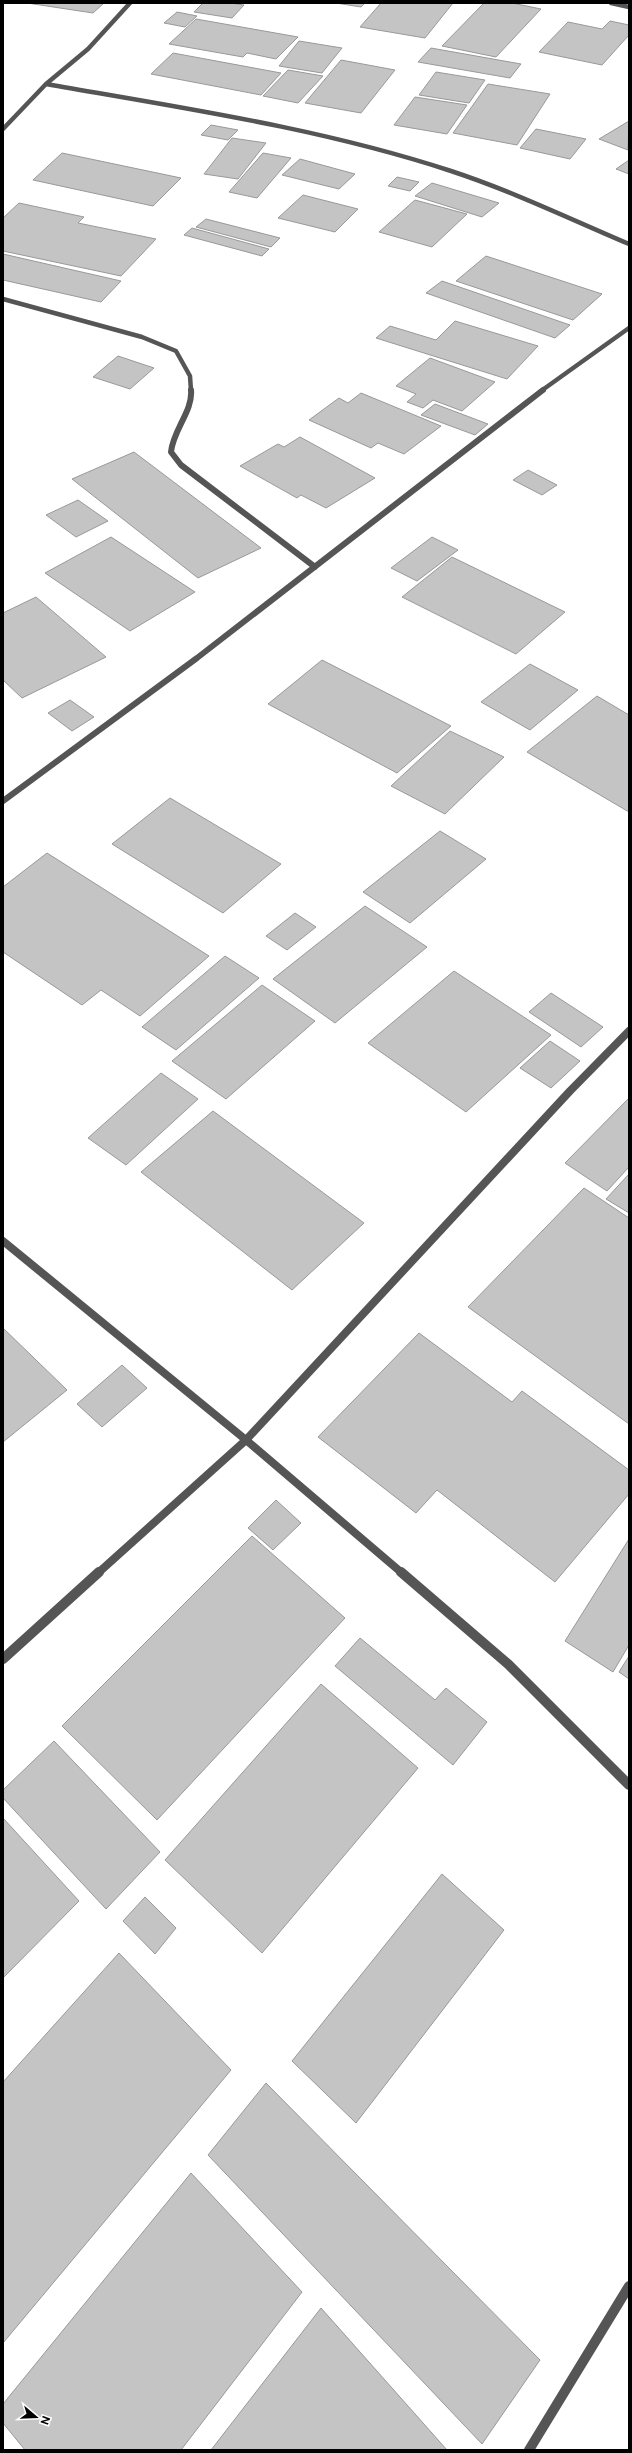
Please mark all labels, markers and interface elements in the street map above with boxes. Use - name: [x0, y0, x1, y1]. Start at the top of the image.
- north arrow: [16, 2397, 56, 2437]
- text: N: [38, 2414, 53, 2426]

